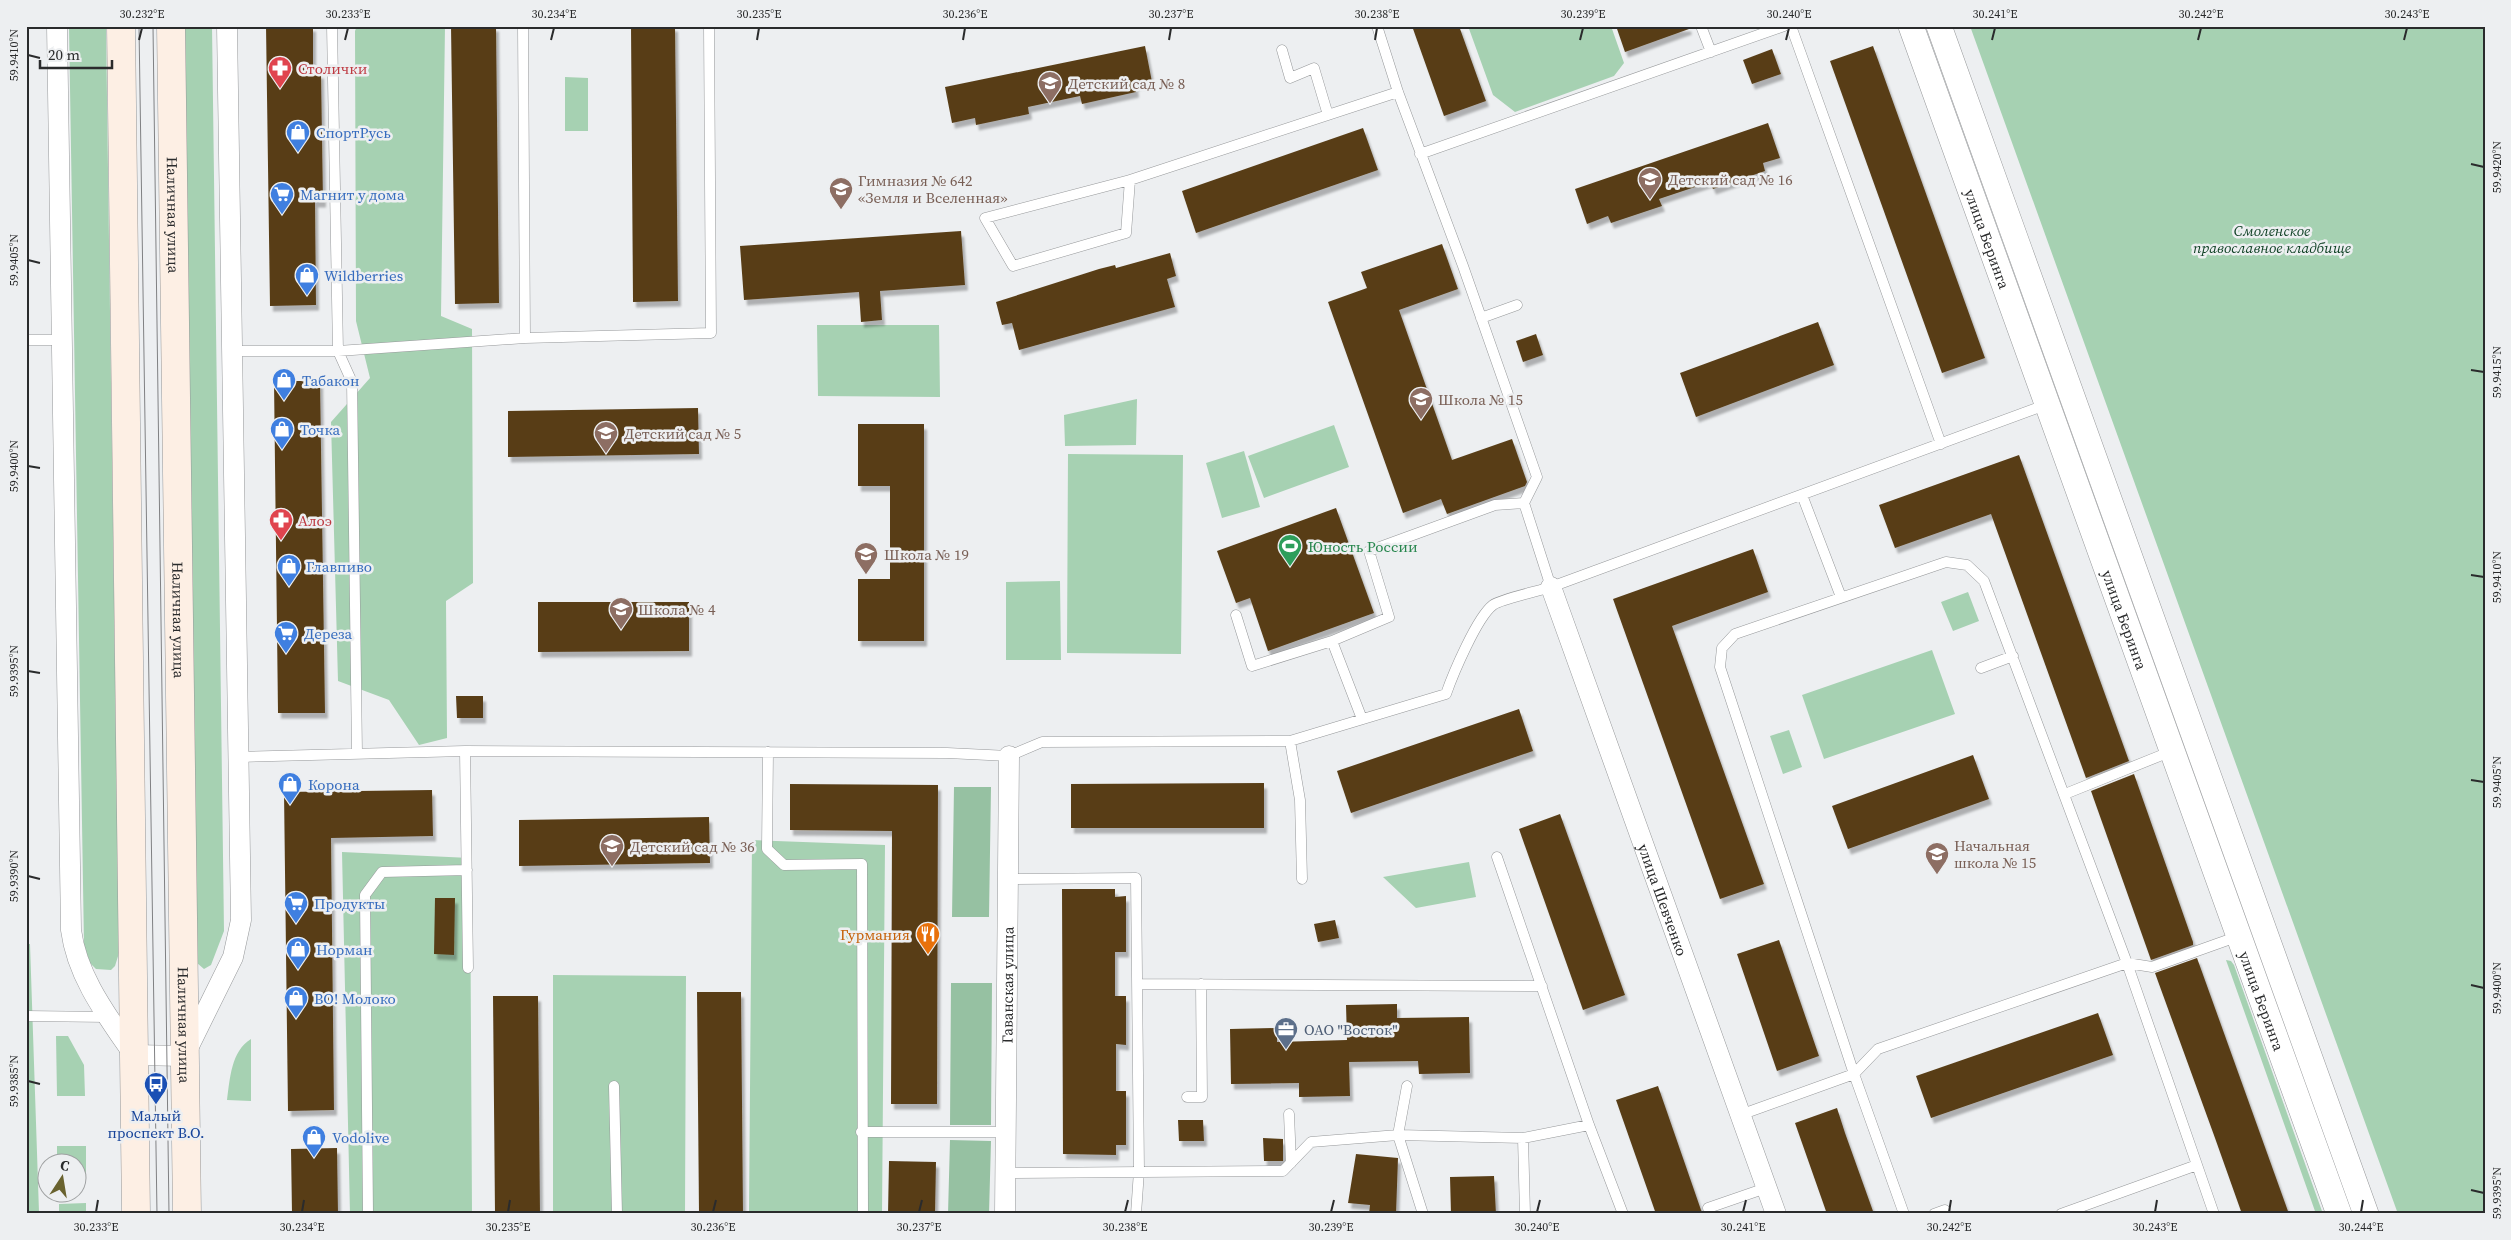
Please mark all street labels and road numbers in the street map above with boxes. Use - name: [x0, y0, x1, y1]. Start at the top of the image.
- street label: Наличная улица: [162, 156, 185, 274]
- street label: улица Беринга: [1960, 186, 2015, 292]
- street label: Наличная улица: [168, 561, 190, 679]
- street label: улица Беринга: [2097, 567, 2153, 673]
- street label: улица Шевченко: [1633, 840, 1693, 959]
- street label: Гаванская улица: [996, 926, 1018, 1044]
- street label: улица Беринга: [2234, 948, 2290, 1054]
- street label: Наличная улица: [173, 966, 196, 1084]

